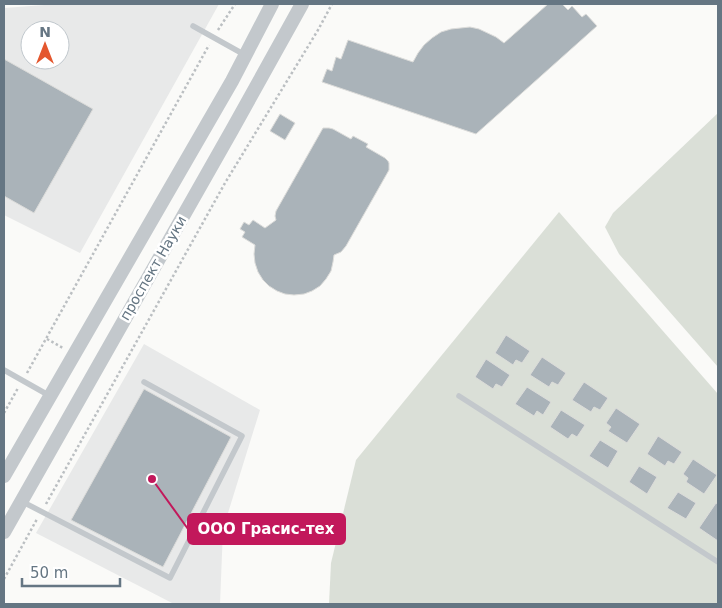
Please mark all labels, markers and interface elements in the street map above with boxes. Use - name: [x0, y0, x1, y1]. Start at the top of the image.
- north arrow: [20, 20, 70, 70]
- text: N: [39, 24, 51, 40]
- street label: проспект Науки: [117, 213, 189, 323]
- callout: ООО Грасис-тех: [188, 514, 345, 544]
- text: ООО Грасис-тех: [198, 520, 335, 538]
- scale bar: [22, 556, 120, 588]
- text: 50 m: [30, 564, 68, 582]

